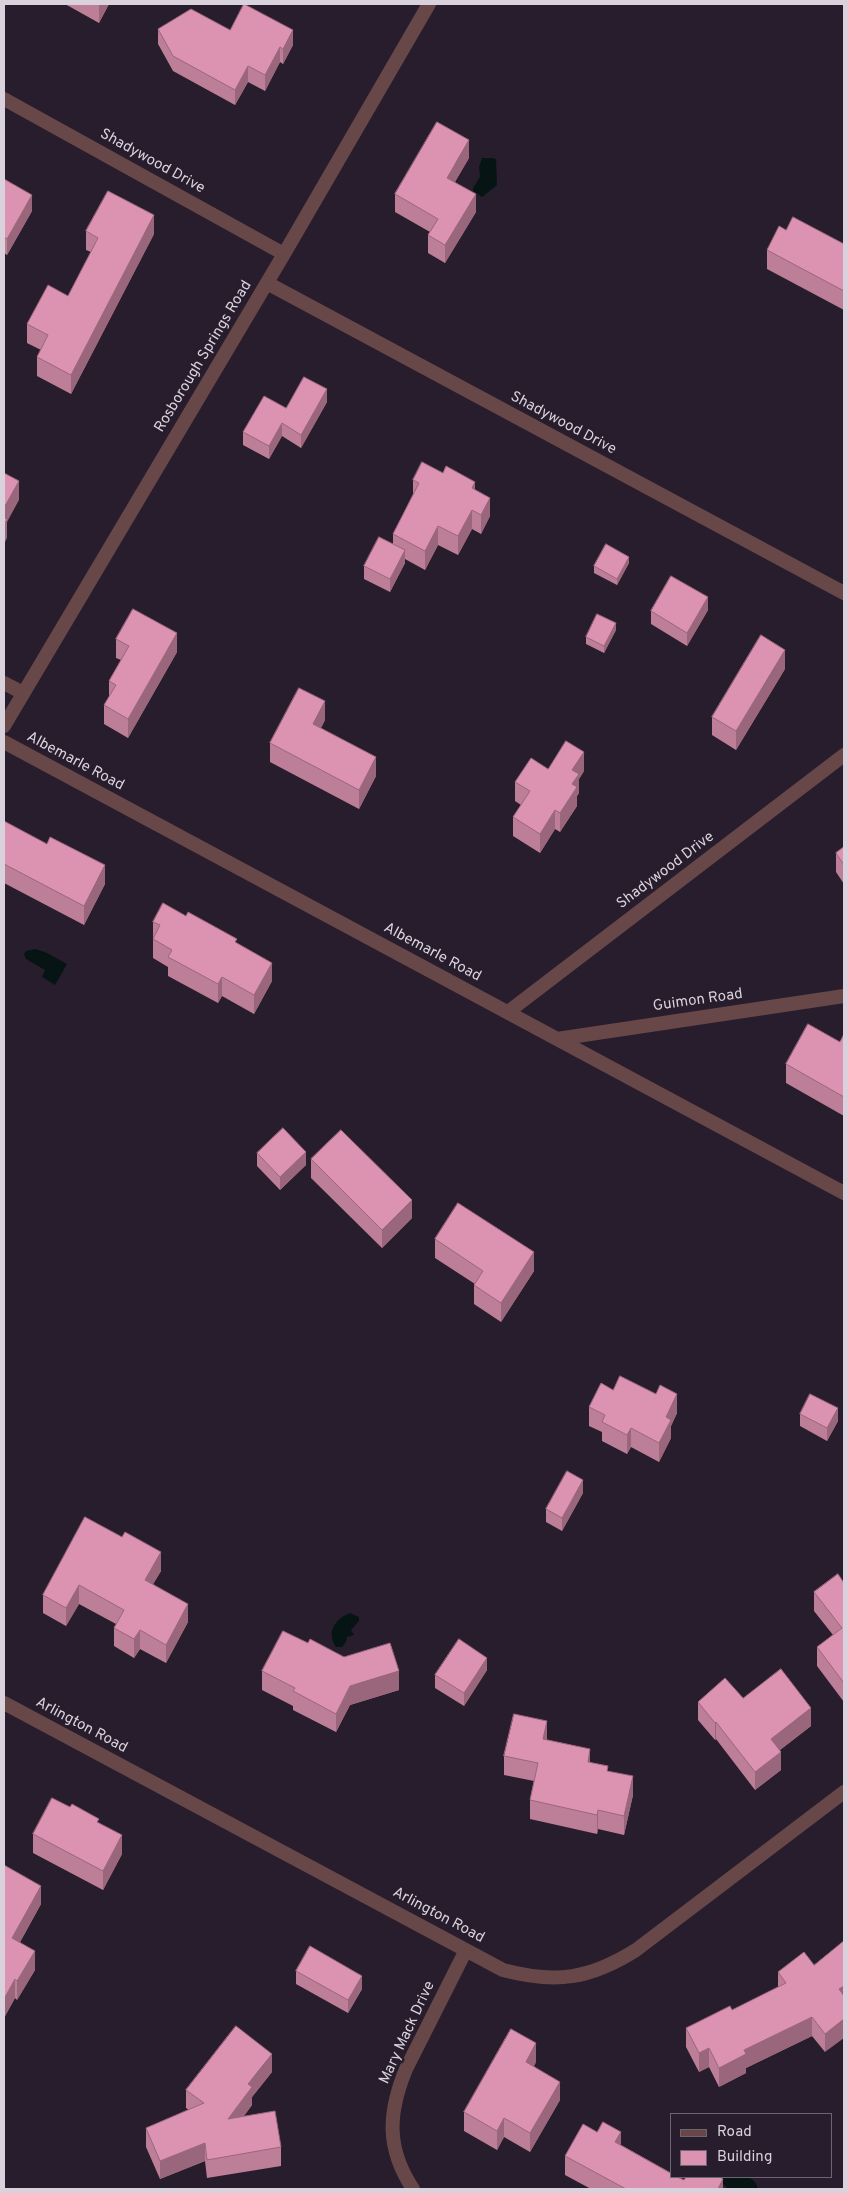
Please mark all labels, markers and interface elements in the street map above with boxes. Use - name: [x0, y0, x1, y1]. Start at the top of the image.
- street label: Shadywood Drive: [96, 126, 208, 198]
- street label: Rosborough Springs Road: [152, 278, 256, 436]
- street label: Shadywood Drive: [507, 389, 619, 459]
- street label: Albemarle Road: [23, 729, 127, 795]
- street label: Shadywood Drive: [614, 829, 718, 913]
- street label: Albemarle Road: [380, 920, 484, 986]
- street label: Guimon Road: [652, 986, 744, 1016]
- street label: Arlington Road: [32, 1694, 130, 1758]
- street label: Arlington Road: [389, 1884, 487, 1948]
- street label: Mary Mack Drive: [376, 1979, 440, 2087]
- legend: [670, 2113, 833, 2178]
- text: Road: [717, 2123, 752, 2142]
- text: Building: [717, 2148, 772, 2167]

